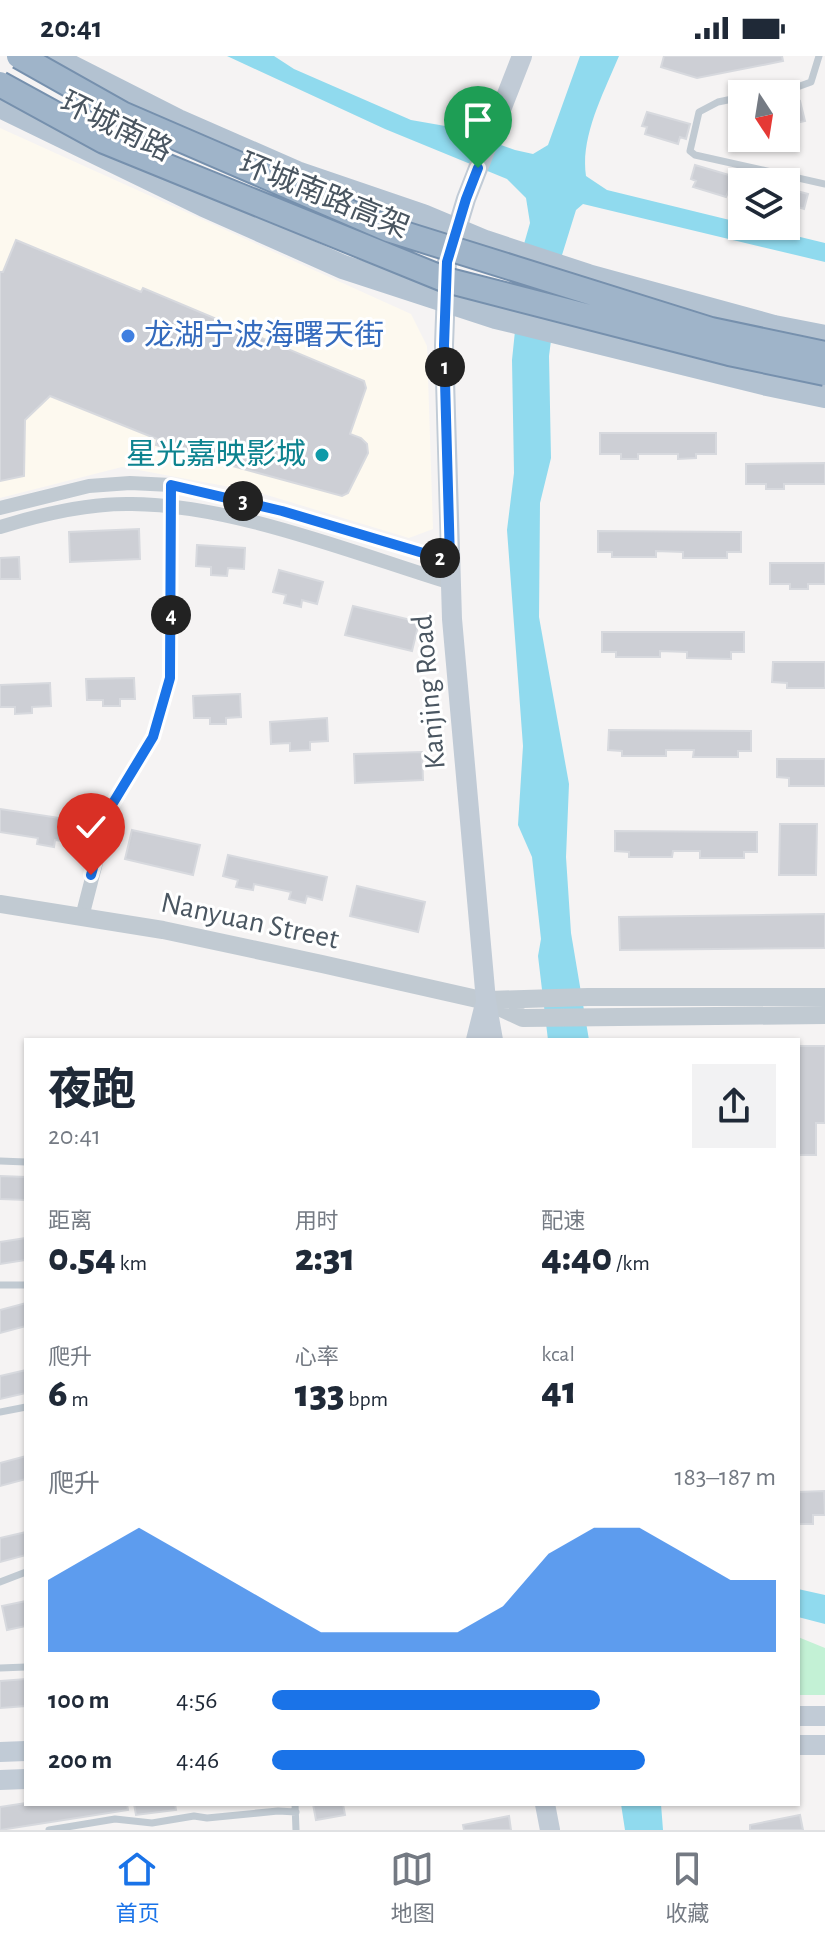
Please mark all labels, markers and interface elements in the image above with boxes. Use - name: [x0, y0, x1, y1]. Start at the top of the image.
- text: 20:41: [40, 13, 103, 43]
- north arrow: [728, 80, 800, 152]
- map controls: [728, 80, 800, 240]
- street label: 环城南路: [55, 85, 177, 167]
- pin: [444, 86, 512, 168]
- icon: arrive: [456, 98, 500, 142]
- street label: 环城南路高架: [235, 147, 414, 244]
- button: layers: [728, 168, 800, 240]
- place label: 龙湖宁波海曙天街: [144, 319, 384, 351]
- marker: 龙湖宁波海曙天街: [119, 327, 137, 345]
- pin: 1: [425, 347, 465, 387]
- text: 1: [441, 356, 449, 378]
- place label: 星光嘉映影城: [126, 438, 306, 470]
- marker: 星光嘉映影城: [313, 446, 331, 464]
- pin: 3: [223, 481, 263, 521]
- text: 3: [238, 490, 248, 512]
- pin: 2: [420, 538, 460, 578]
- text: 2: [435, 547, 445, 569]
- pin: 4: [151, 595, 191, 635]
- text: 4: [165, 604, 177, 626]
- street label: Kanjing Road: [407, 613, 451, 771]
- pin: [57, 793, 125, 875]
- icon: check: [69, 805, 113, 849]
- street label: Nanyuan Street: [158, 888, 342, 955]
- button: share: [692, 1064, 776, 1148]
- text: 夜跑: [48, 1069, 136, 1113]
- text: 20:41: [48, 1123, 101, 1149]
- text: 距离: [48, 1210, 92, 1232]
- text: 用时: [295, 1210, 339, 1232]
- text: 配速: [541, 1210, 585, 1232]
- text: 0.54: [48, 1238, 116, 1278]
- text: 2:31: [295, 1238, 355, 1278]
- text: 4:40: [541, 1238, 612, 1278]
- text: km: [116, 1252, 147, 1274]
- text: /km: [612, 1252, 650, 1274]
- text: kcal: [541, 1343, 575, 1365]
- text: 爬升: [48, 1346, 92, 1368]
- text: 心率: [295, 1346, 339, 1368]
- text: 41: [541, 1371, 577, 1411]
- text: 6: [48, 1374, 68, 1414]
- text: 133: [295, 1374, 345, 1414]
- text: m: [68, 1388, 89, 1410]
- text: bpm: [345, 1388, 388, 1410]
- text: 183–187 m: [674, 1464, 776, 1490]
- text: 爬升: [48, 1471, 100, 1497]
- text: 100 m: [48, 1687, 109, 1713]
- text: 4:56: [176, 1687, 218, 1713]
- text: 200 m: [48, 1747, 112, 1773]
- text: 4:46: [176, 1747, 219, 1773]
- tab: 首页: [115, 1847, 160, 1927]
- tab: 地图: [390, 1847, 435, 1927]
- tab: 收藏: [665, 1847, 710, 1927]

